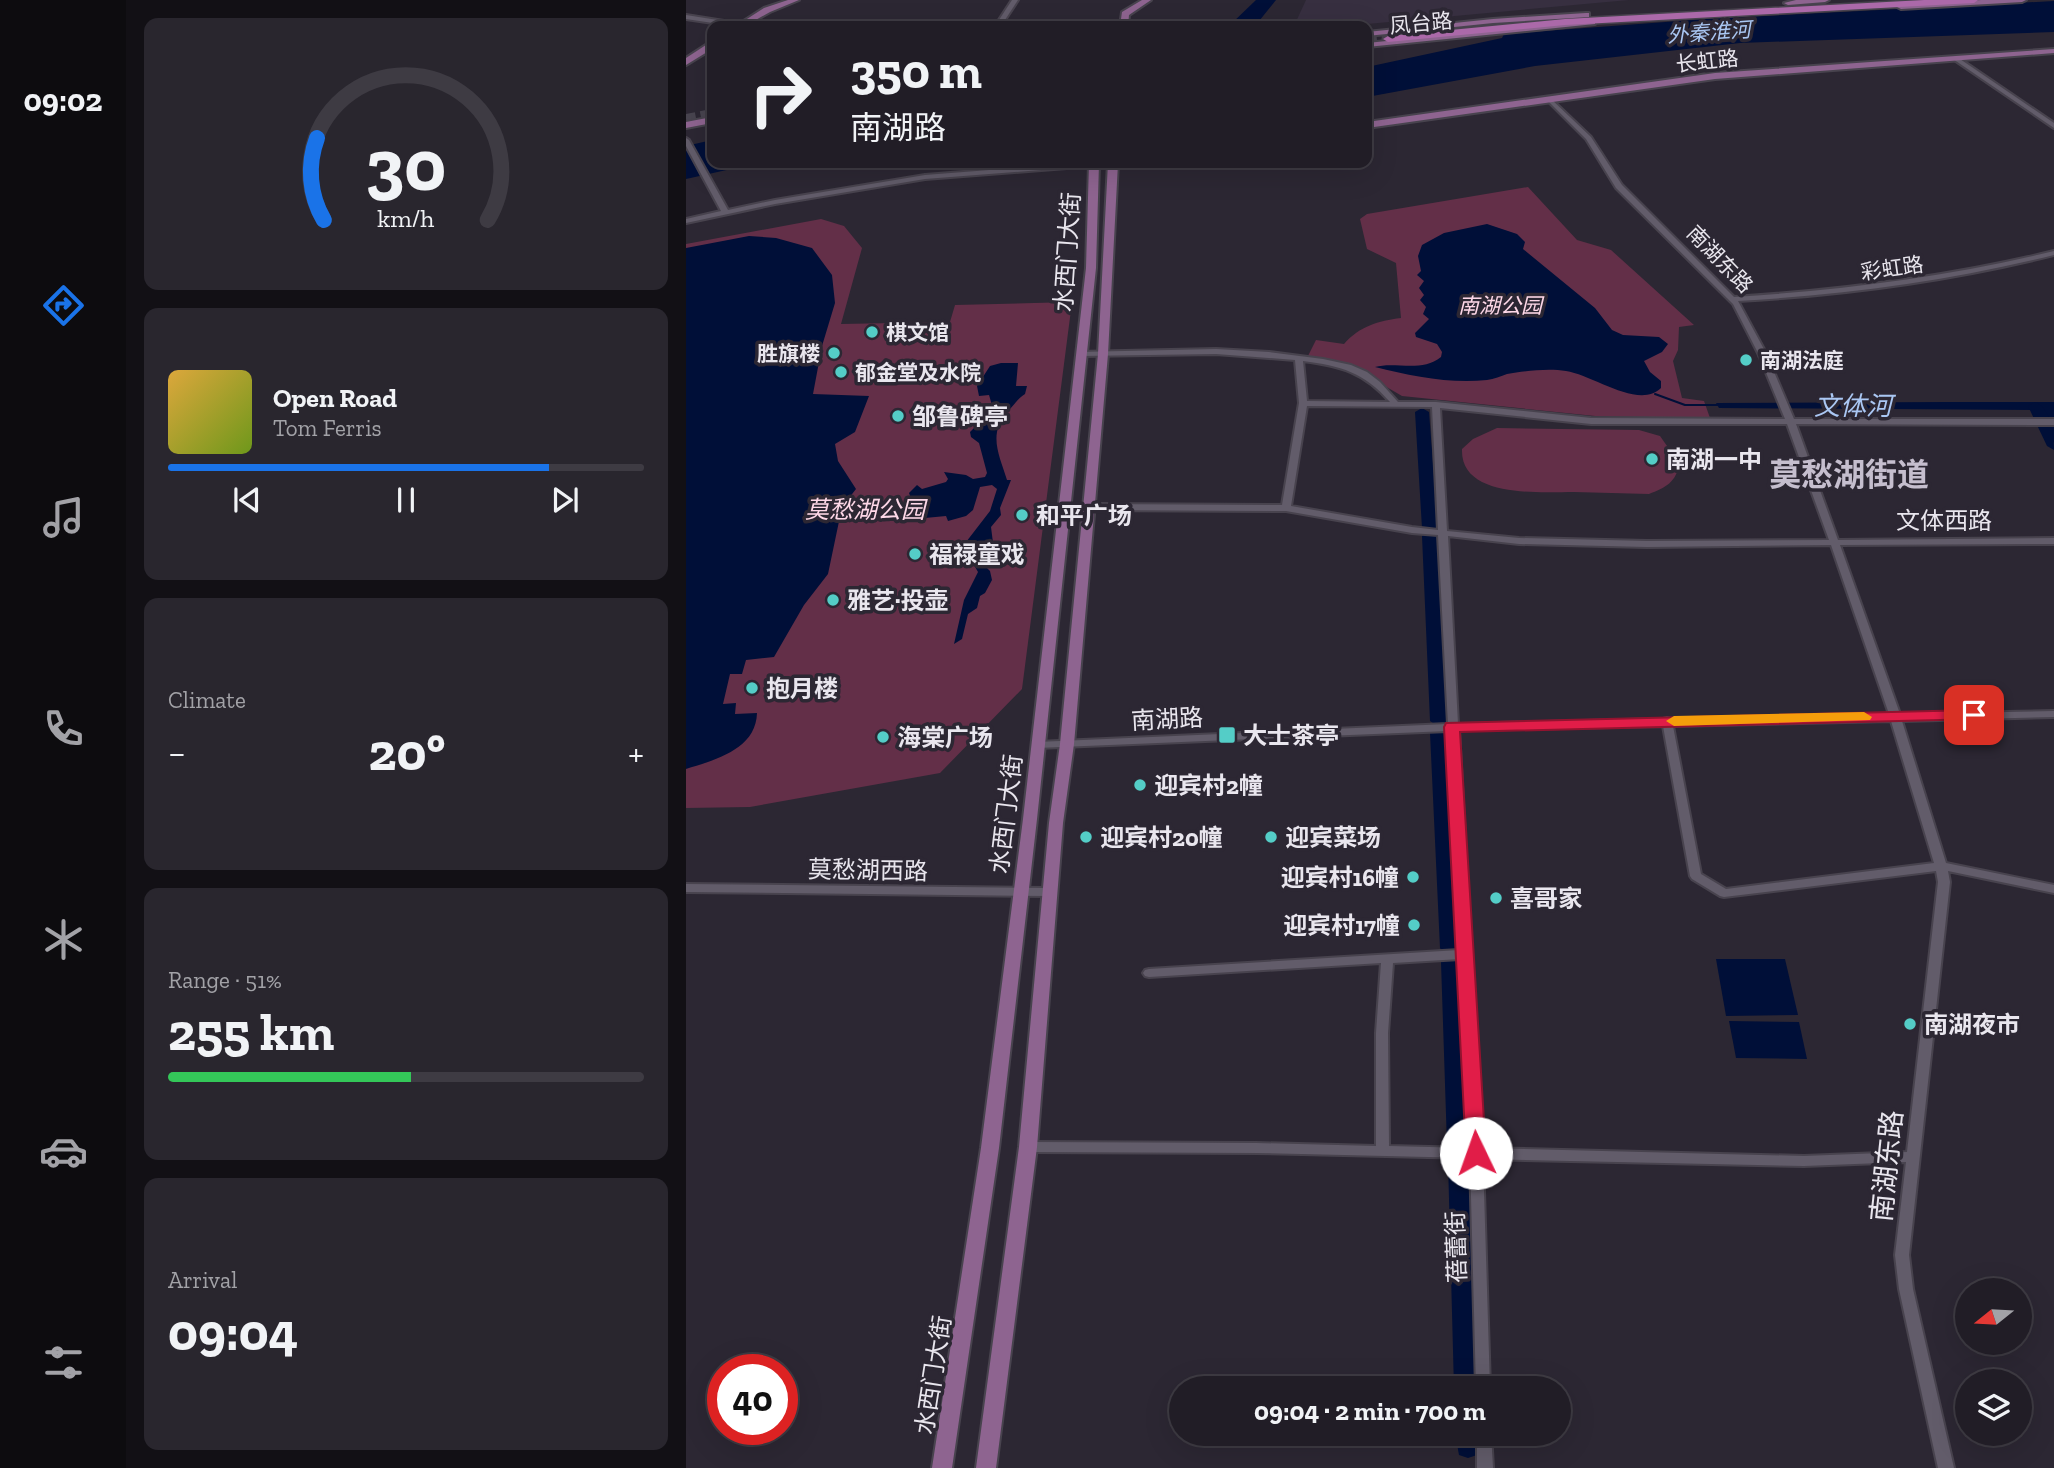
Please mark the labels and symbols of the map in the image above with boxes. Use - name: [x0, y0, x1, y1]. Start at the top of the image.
- street label: 凤台路: [1389, 8, 1453, 38]
- water label: 外秦淮河: [1666, 16, 1756, 47]
- street label: 长虹路: [1674, 45, 1740, 77]
- street label: 水西门大街: [1048, 191, 1086, 313]
- street label: 南湖东路: [1682, 220, 1758, 298]
- street label: 彩虹路: [1859, 251, 1925, 285]
- park label: 南湖公园: [1458, 293, 1545, 318]
- place label: 棋文馆: [886, 320, 949, 345]
- marker: 棋文馆: [864, 324, 880, 340]
- place label: 胜旗楼: [757, 341, 820, 366]
- marker: 胜旗楼: [826, 345, 842, 361]
- place label: 南湖法庭: [1760, 348, 1844, 373]
- marker: 南湖法庭: [1738, 352, 1754, 368]
- place label: 郁金堂及水院: [855, 360, 981, 385]
- marker: 郁金堂及水院: [833, 364, 849, 380]
- water label: 文体河: [1814, 390, 1897, 422]
- place label: 邹鲁碑亭: [912, 402, 1008, 431]
- marker: 邹鲁碑亭: [890, 408, 906, 424]
- place label: 南湖一中: [1666, 445, 1762, 474]
- marker: 南湖一中: [1644, 451, 1660, 467]
- district label: 莫愁湖街道: [1769, 456, 1929, 494]
- park label: 莫愁湖公园: [805, 495, 928, 524]
- place label: 和平广场: [1036, 501, 1132, 530]
- street label: 文体西路: [1896, 506, 1992, 535]
- marker: 和平广场: [1014, 507, 1030, 523]
- place label: 福禄童戏: [929, 540, 1025, 569]
- marker: 福禄童戏: [907, 546, 923, 562]
- place label: 雅艺·投壶: [847, 586, 949, 615]
- marker: 雅艺·投壶: [825, 592, 841, 608]
- place label: 抱月楼: [766, 674, 838, 703]
- marker: 抱月楼: [744, 680, 760, 696]
- pin: [1944, 685, 2004, 745]
- street label: 南湖路: [1130, 703, 1204, 735]
- place label: 大士茶亭: [1243, 721, 1339, 750]
- place label: 海棠广场: [897, 723, 993, 752]
- marker: 大士茶亭: [1217, 725, 1237, 745]
- marker: 海棠广场: [875, 729, 891, 745]
- street label: 水西门大街: [984, 753, 1028, 875]
- place label: 迎宾村2幢: [1154, 771, 1263, 800]
- marker: 迎宾村2幢: [1132, 777, 1148, 793]
- place label: 迎宾村20幢: [1100, 823, 1223, 852]
- place label: 迎宾菜场: [1285, 823, 1381, 852]
- marker: 迎宾村20幢: [1078, 829, 1094, 845]
- marker: 迎宾菜场: [1263, 829, 1279, 845]
- street label: 莫愁湖西路: [808, 854, 928, 886]
- place label: 迎宾村16幢: [1280, 863, 1399, 892]
- marker: 迎宾村16幢: [1405, 869, 1421, 885]
- place label: 喜哥家: [1510, 884, 1582, 913]
- marker: 喜哥家: [1488, 890, 1504, 906]
- place label: 迎宾村17幢: [1283, 911, 1400, 940]
- marker: 迎宾村17幢: [1406, 917, 1422, 933]
- place label: 南湖夜市: [1924, 1010, 2020, 1039]
- marker: 南湖夜市: [1902, 1016, 1918, 1032]
- street label: 南湖东路: [1865, 1109, 1909, 1223]
- position arrow: [1439, 1116, 1513, 1190]
- street label: 蓓蕾街: [1440, 1211, 1472, 1283]
- north arrow: [1955, 1278, 2032, 1354]
- street label: 水西门大街: [909, 1313, 957, 1437]
- speed limit sign: 40: [707, 1354, 798, 1445]

